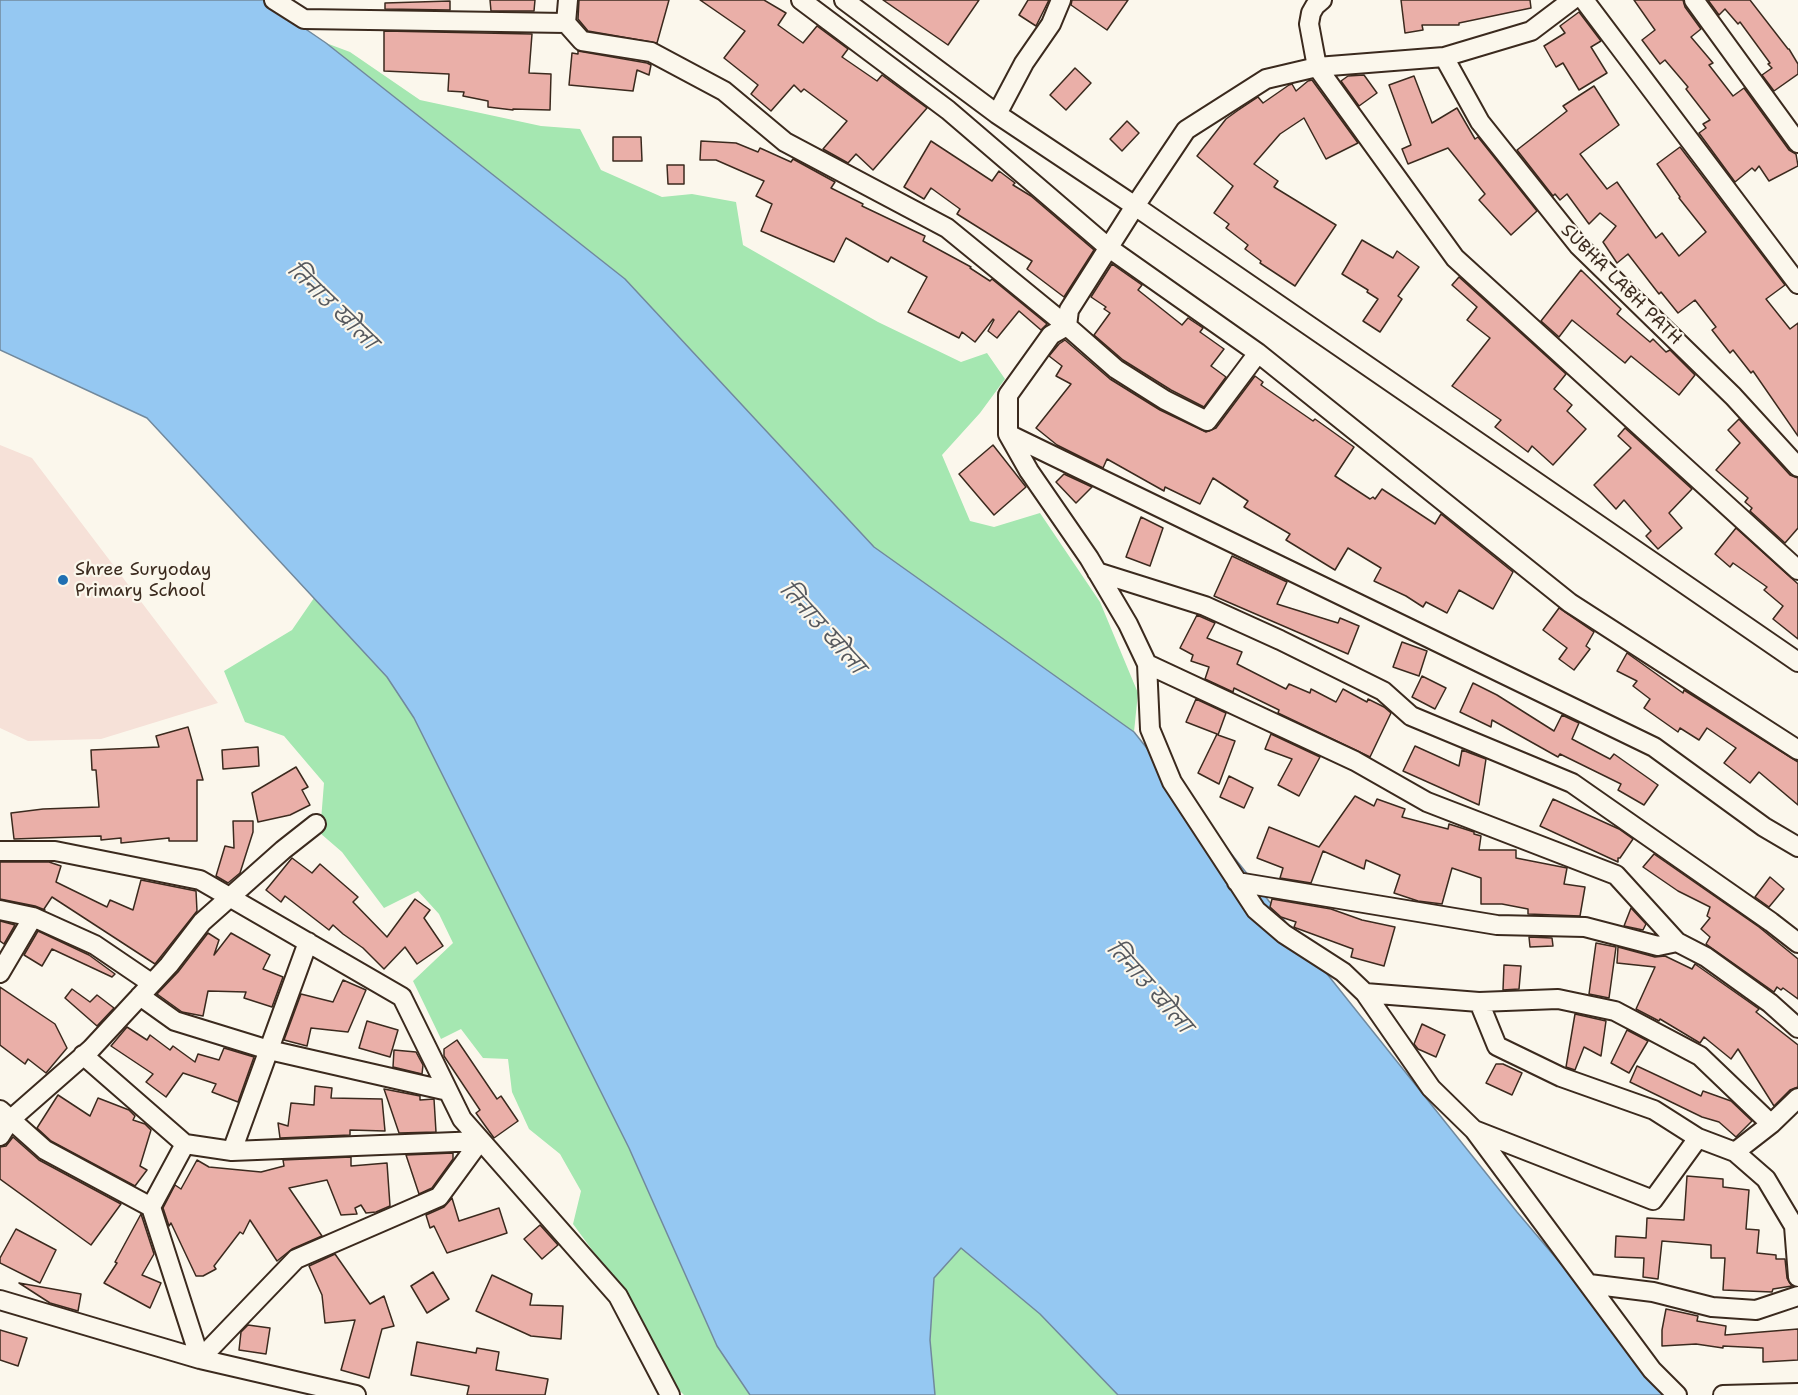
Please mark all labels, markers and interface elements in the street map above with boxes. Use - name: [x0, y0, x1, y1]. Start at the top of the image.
- street label: SUBHA LABH PATH: [1556, 220, 1686, 350]
- water label: तिनाउ खोला: [281, 259, 381, 355]
- place label: Shree Suryoday Primary School: [75, 559, 211, 602]
- marker: Shree Suryoday Primary School: [56, 573, 70, 587]
- water label: तिनाउ खोला: [774, 578, 868, 680]
- water label: तिनाउ खोला: [1101, 937, 1195, 1039]

